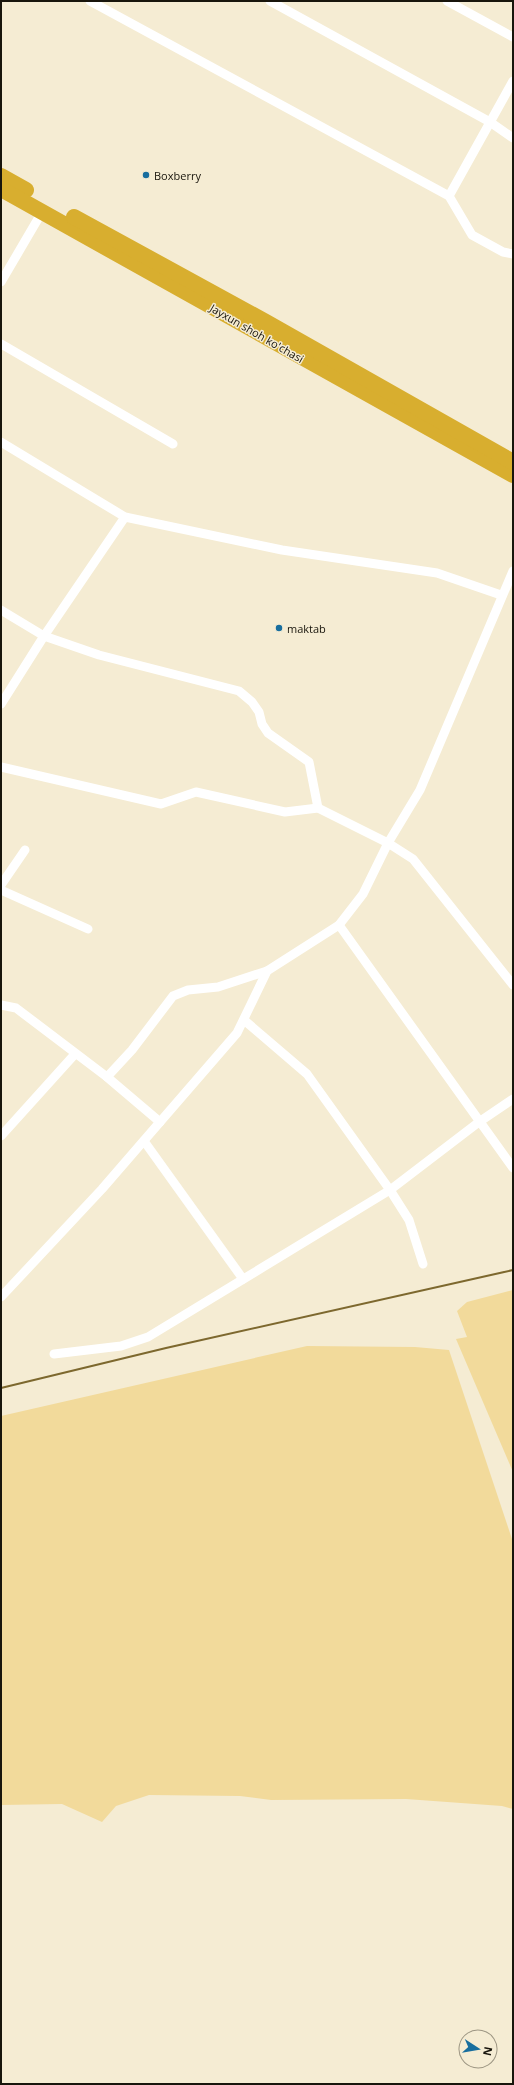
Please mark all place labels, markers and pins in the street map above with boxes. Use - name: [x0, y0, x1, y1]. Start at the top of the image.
- place label: Boxberry: [154, 168, 201, 183]
- marker: Boxberry: [141, 170, 151, 180]
- place label: maktab: [287, 621, 326, 636]
- marker: maktab: [274, 623, 284, 633]

